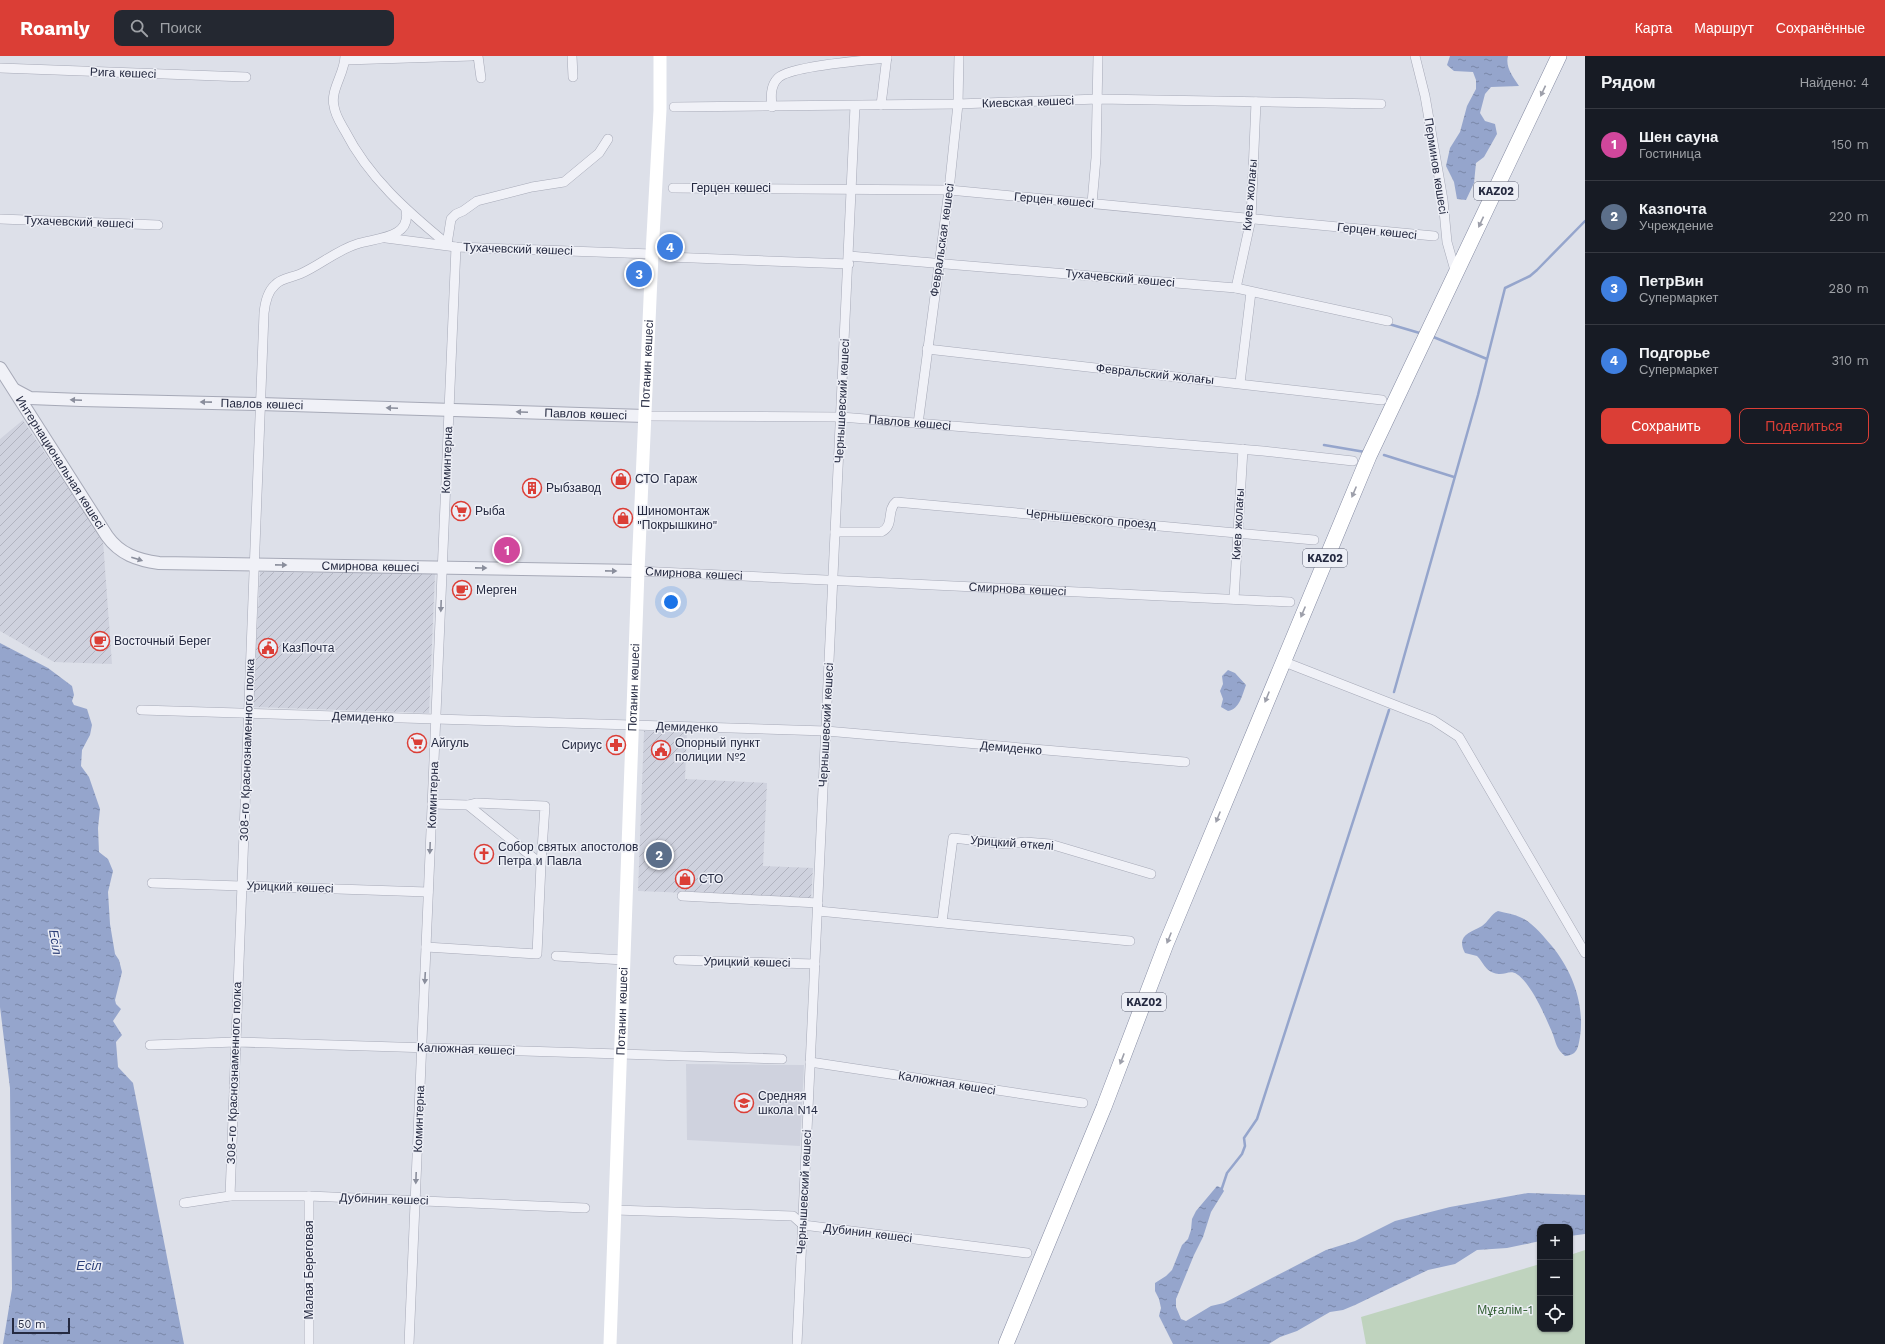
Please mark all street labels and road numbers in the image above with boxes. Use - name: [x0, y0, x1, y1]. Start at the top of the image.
- street label: Рига көшесі: [90, 65, 156, 81]
- street label: Киевская көшесі: [982, 93, 1074, 111]
- street label: Перминов көшесі: [1421, 117, 1451, 215]
- street label: Киев жолағы: [1240, 159, 1260, 231]
- street label: Герцен көшесі: [691, 181, 771, 195]
- street label: Февральская көшесі: [927, 182, 957, 298]
- road number: KAZ02: [1474, 182, 1518, 200]
- street label: Герцен көшесі: [1014, 190, 1094, 210]
- street label: Тухачевский көшесі: [24, 213, 134, 231]
- street label: Герцен көшесі: [1336, 220, 1418, 242]
- street label: Тухачевский көшесі: [463, 240, 573, 258]
- street label: Тухачевский көшесі: [1065, 266, 1175, 290]
- street label: Потанин көшесі: [638, 319, 656, 408]
- street label: Чернышевский көшесі: [832, 338, 852, 464]
- street label: Февральский жолағы: [1095, 361, 1215, 387]
- street label: Интернациональная көшесі: [13, 393, 108, 532]
- street label: Павлов көшесі: [220, 396, 303, 412]
- street label: Павлов көшесі: [544, 406, 627, 422]
- street label: Павлов көшесі: [868, 412, 952, 433]
- street label: Коминтерна: [439, 426, 455, 494]
- street label: Киев жолағы: [1229, 488, 1247, 560]
- street label: Чернышевского проезд: [1025, 506, 1157, 532]
- road number: KAZ02: [1303, 549, 1347, 567]
- street label: Смирнова көшесі: [321, 559, 419, 574]
- street label: Смирнова көшесі: [645, 564, 743, 583]
- street label: Смирнова көшесі: [968, 580, 1067, 598]
- street label: Потанин көшесі: [625, 643, 642, 732]
- street label: 308-го Краснознаменного полка: [237, 658, 257, 842]
- street label: Чернышевский көшесі: [816, 662, 836, 788]
- street label: Демиденко: [332, 709, 395, 725]
- street label: Демиденко: [656, 719, 719, 735]
- street label: Демиденко: [979, 738, 1043, 758]
- street label: Коминтерна: [425, 761, 441, 829]
- street label: Урицкий өткелі: [970, 833, 1054, 853]
- street label: Урицкий көшесі: [246, 878, 334, 896]
- street label: Урицкий көшесі: [703, 954, 791, 970]
- street label: Потанин көшесі: [613, 967, 631, 1056]
- street label: 308-го Краснознаменного полка: [224, 981, 244, 1165]
- road number: KAZ02: [1122, 993, 1166, 1011]
- street label: Калюжная көшесі: [417, 1040, 515, 1058]
- street label: Калюжная көшесі: [897, 1068, 997, 1098]
- street label: Коминтерна: [411, 1085, 427, 1153]
- street label: Чернышевский көшесі: [794, 1129, 814, 1255]
- street label: Дубинин көшесі: [339, 1190, 429, 1208]
- street label: Малая Береговая: [302, 1220, 316, 1320]
- street label: Дубинин көшесі: [823, 1221, 913, 1245]

